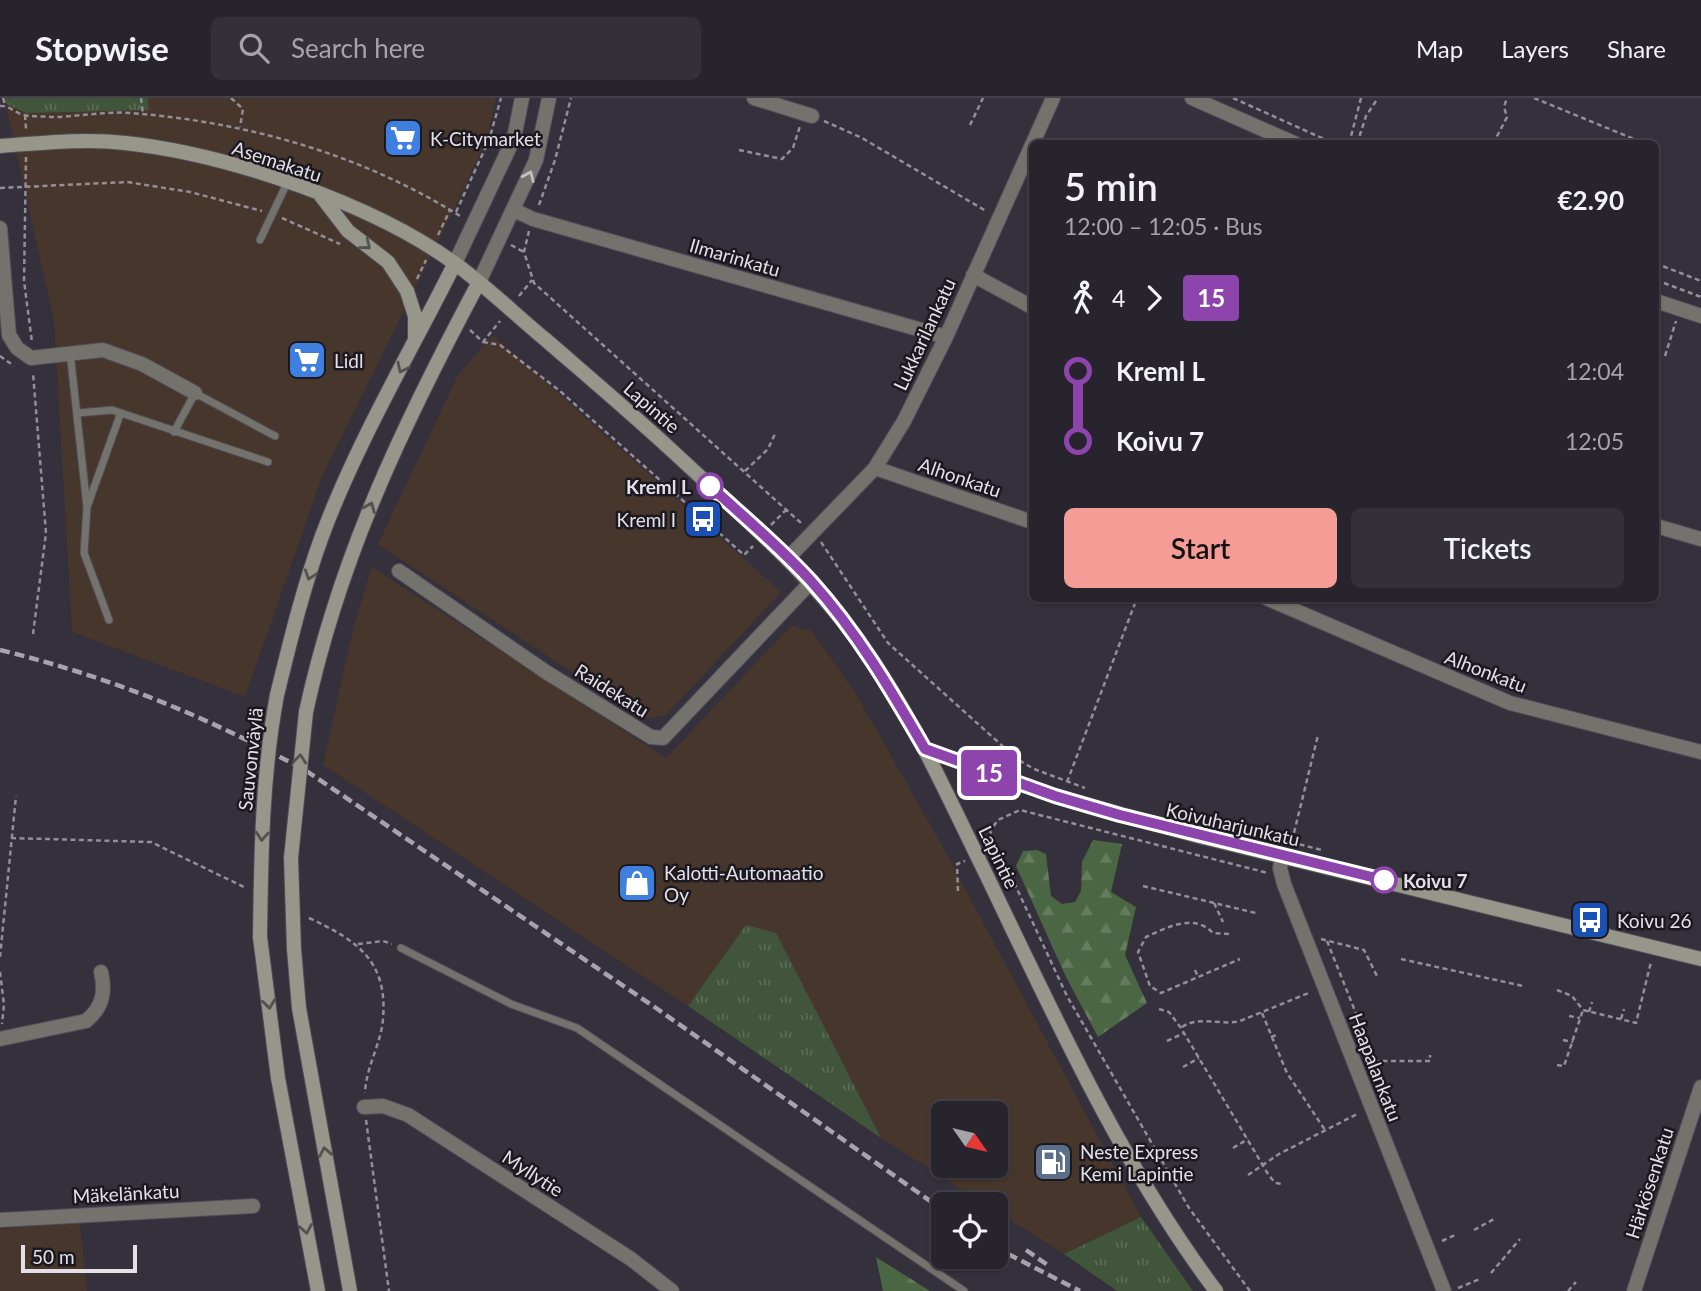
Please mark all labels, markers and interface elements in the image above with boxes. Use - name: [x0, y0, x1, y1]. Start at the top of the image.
- search box: [211, 17, 701, 80]
- text: Stopwise: [35, 28, 169, 68]
- icon: search: [235, 29, 273, 67]
- text: Search here: [291, 32, 425, 64]
- text: Map: [1416, 34, 1463, 63]
- text: Layers: [1501, 34, 1569, 63]
- text: Share: [1607, 34, 1666, 63]
- supermarket icon: K-Citymarket: [382, 117, 424, 159]
- place label: K-Citymarket: [430, 127, 541, 150]
- street label: Asemakatu: [229, 136, 325, 186]
- text: 5 min: [1064, 163, 1158, 209]
- one-way arrow: [521, 171, 535, 183]
- text: €2.90: [1558, 184, 1624, 216]
- text: 12:00 – 12:05 · Bus: [1064, 212, 1263, 240]
- street label: Ilmarinkatu: [687, 233, 783, 281]
- one-way arrow: [357, 237, 370, 249]
- street label: Lukkarilankatu: [888, 274, 960, 394]
- icon: walk: [1064, 279, 1102, 317]
- icon: forward: [1135, 279, 1173, 317]
- text: 15: [1197, 283, 1225, 312]
- text: 4: [1112, 284, 1125, 312]
- supermarket icon: Lidl: [286, 339, 328, 381]
- place label: Lidl: [334, 349, 363, 372]
- text: Kreml L: [1116, 355, 1205, 387]
- text: 12:04: [1565, 357, 1624, 385]
- one-way arrow: [396, 361, 410, 373]
- street label: Lapintie: [619, 376, 685, 438]
- text: Koivu 7: [1116, 425, 1204, 457]
- text: 12:05: [1565, 427, 1624, 455]
- street label: Alhonkatu: [916, 452, 1004, 502]
- marker: Kreml L: [697, 473, 723, 499]
- place label: Kreml L: [626, 475, 691, 498]
- bus stop icon: Kreml I: [682, 498, 724, 540]
- one-way arrow: [361, 502, 375, 514]
- place label: Kreml I: [617, 508, 676, 531]
- button: Start: [1064, 508, 1337, 588]
- button: Tickets: [1351, 508, 1624, 588]
- one-way arrow: [303, 569, 318, 581]
- street label: Alhonkatu: [1442, 645, 1530, 697]
- street label: Raidekatu: [571, 658, 653, 722]
- street label: Sauvonväylä: [233, 706, 267, 812]
- line badge: 15: [958, 750, 1020, 796]
- one-way arrow: [292, 753, 307, 764]
- text: 15: [975, 758, 1003, 787]
- street label: Koivuharjunkatu: [1164, 797, 1302, 851]
- street label: Lapintie: [974, 822, 1024, 892]
- one-way arrow: [255, 831, 270, 842]
- place label: Kalotti-Automaatio Oy: [664, 861, 823, 906]
- shop icon: Kalotti-Automaatio Oy: [616, 862, 658, 904]
- marker: Koivu 7: [1371, 867, 1397, 893]
- place label: Koivu 7: [1403, 869, 1467, 892]
- bus stop icon: Koivu 26: [1569, 899, 1611, 941]
- place label: Koivu 26: [1617, 909, 1692, 932]
- one-way arrow: [261, 999, 276, 1010]
- street label: Haapalankatu: [1345, 1010, 1407, 1124]
- north arrow: [931, 1101, 1008, 1178]
- map controls: [931, 1101, 1008, 1269]
- street label: Härkösenkatu: [1620, 1124, 1678, 1242]
- place label: Neste Express Kemi Lapintie: [1080, 1140, 1198, 1185]
- fuel station icon: Neste Express Kemi Lapintie: [1032, 1141, 1074, 1183]
- street label: Myllytie: [498, 1145, 568, 1201]
- one-way arrow: [318, 1146, 333, 1158]
- street label: Mäkelänkatu: [72, 1179, 180, 1207]
- button: locate: [931, 1192, 1008, 1269]
- one-way arrow: [298, 1223, 313, 1235]
- scale bar: [21, 1242, 136, 1274]
- text: 50 m: [32, 1245, 75, 1268]

